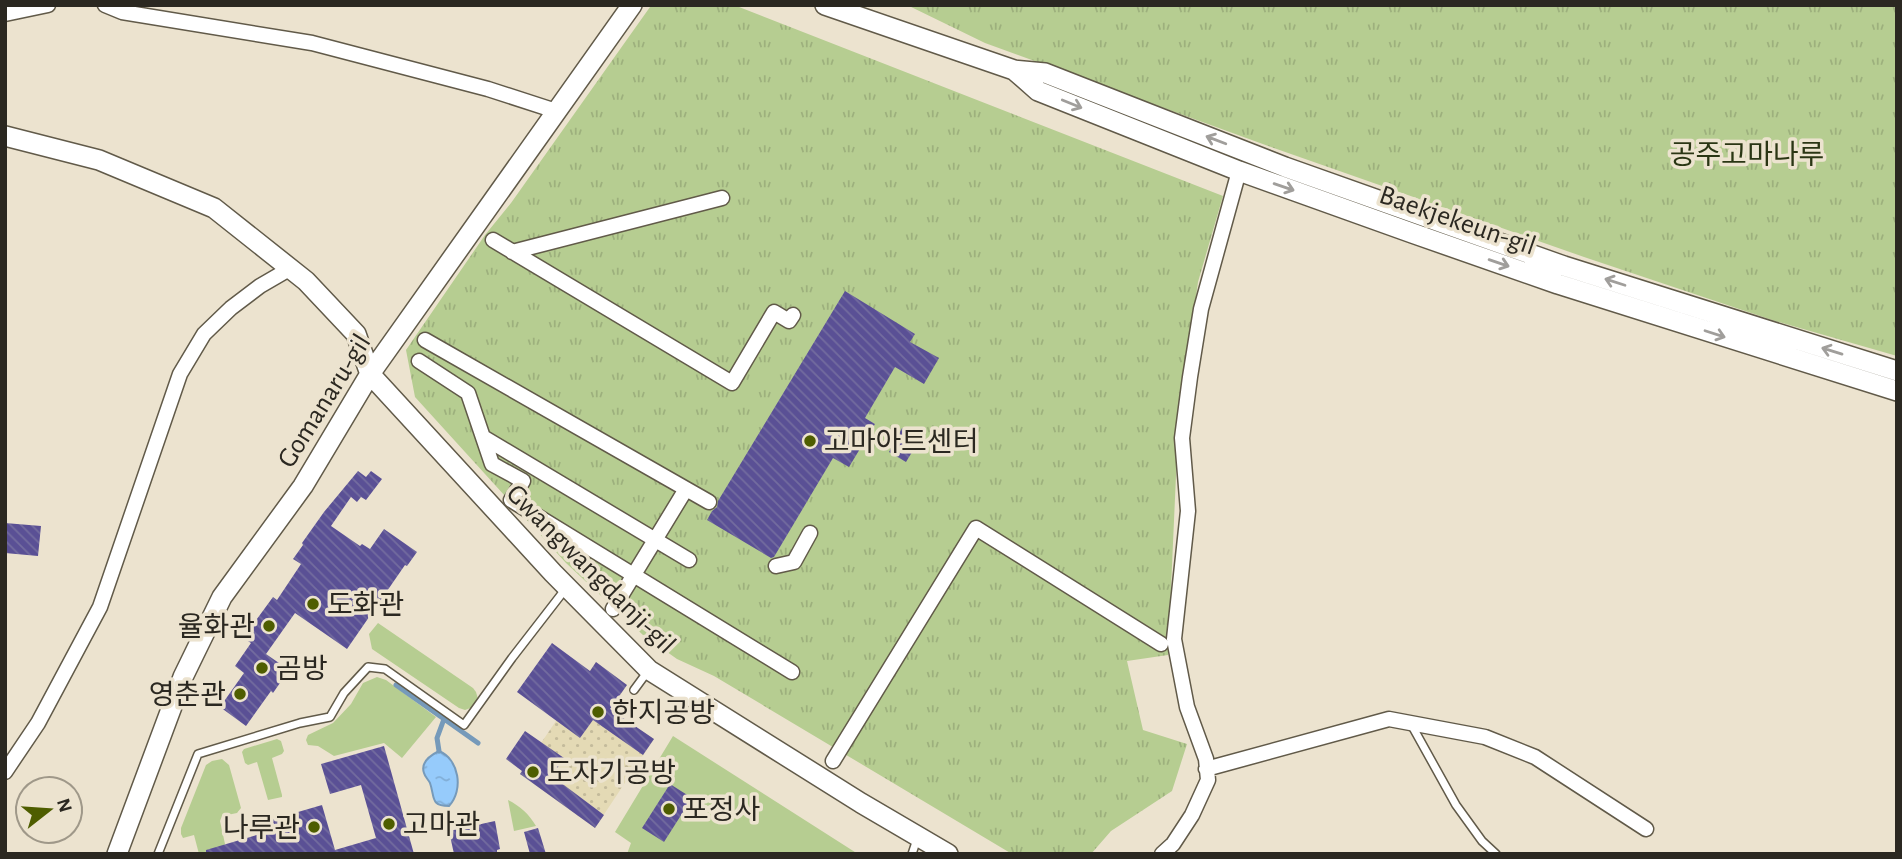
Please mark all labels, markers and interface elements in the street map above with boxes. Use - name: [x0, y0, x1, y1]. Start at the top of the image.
- one-way arrow: [1061, 99, 1083, 112]
- one-way arrow: [1205, 133, 1227, 146]
- park label: 공주고마나루: [1670, 140, 1824, 170]
- street label: Baekjekeun-gil: [1375, 181, 1539, 261]
- one-way arrow: [1273, 182, 1295, 194]
- one-way arrow: [1487, 258, 1509, 270]
- one-way arrow: [1604, 275, 1626, 287]
- one-way arrow: [1704, 328, 1726, 341]
- street label: Gomanaru-gil: [273, 330, 377, 473]
- one-way arrow: [1821, 343, 1843, 356]
- place label: 고마아트센터: [824, 427, 979, 457]
- marker: 고마아트센터: [802, 433, 818, 449]
- street label: Gwangwangdanji-gil: [501, 480, 680, 659]
- place label: 도화관: [327, 590, 404, 620]
- marker: 도화관: [305, 596, 321, 612]
- place label: 율화관: [178, 612, 255, 642]
- marker: 율화관: [261, 618, 277, 634]
- place label: 곰방: [276, 654, 328, 684]
- marker: 곰방: [254, 660, 270, 676]
- place label: 영춘관: [149, 680, 226, 710]
- marker: 영춘관: [232, 686, 248, 702]
- place label: 한지공방: [612, 698, 715, 728]
- marker: 한지공방: [590, 704, 606, 720]
- place label: 도자기공방: [547, 758, 676, 788]
- marker: 도자기공방: [525, 764, 541, 780]
- north arrow: [14, 775, 84, 845]
- place label: 포정사: [683, 795, 760, 825]
- text: N: [53, 796, 75, 815]
- marker: 포정사: [661, 801, 677, 817]
- place label: 고마관: [403, 810, 480, 840]
- place label: 나루관: [223, 813, 300, 843]
- marker: 고마관: [381, 816, 397, 832]
- marker: 나루관: [306, 819, 322, 835]

